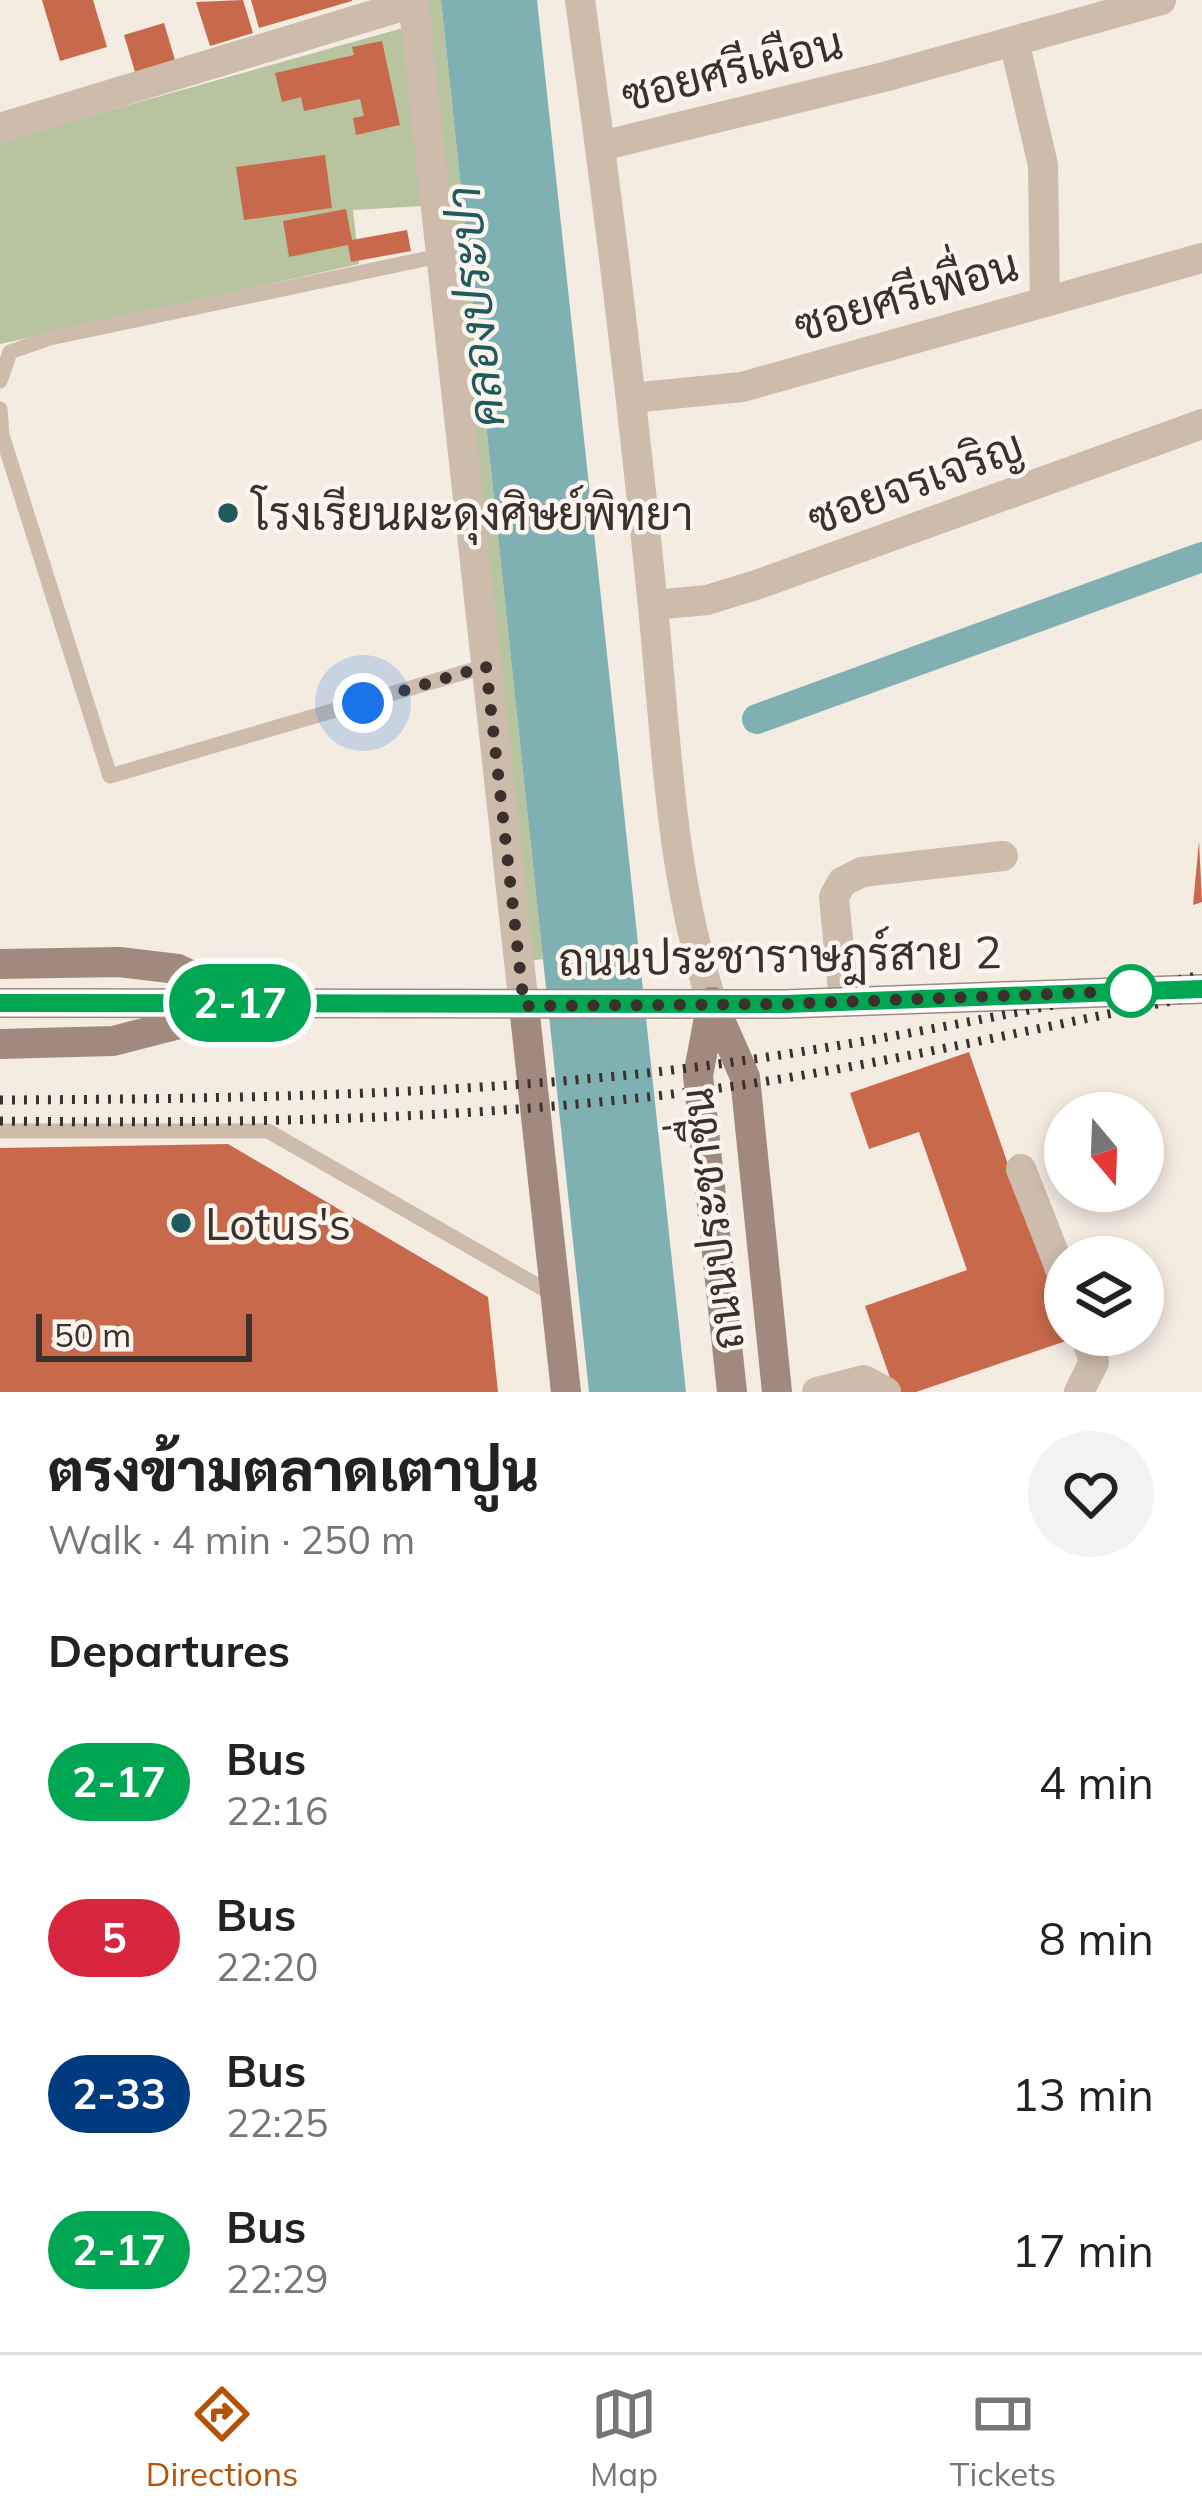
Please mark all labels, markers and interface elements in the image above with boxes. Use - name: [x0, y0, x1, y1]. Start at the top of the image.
- street label: ซอยศรีเผือน: [616, 14, 848, 122]
- water label: คลองประปา: [432, 184, 516, 430]
- street label: ซอยศรีเพื่อน: [785, 227, 1024, 353]
- street label: ซอยจรเจริญ: [800, 416, 1031, 547]
- place label: โรงเรียนผะดุงศิษย์พิทยา: [250, 484, 693, 545]
- marker: โรงเรียนผะดุงศิษย์พิทยา: [215, 500, 241, 526]
- your location: [333, 673, 393, 733]
- street label: ถนนประชาราษฎร์สาย 2: [558, 923, 1002, 990]
- line badge: 2-17: [156, 964, 324, 1042]
- unlabelled marker: [1106, 966, 1156, 1016]
- text: 2-17: [193, 976, 287, 1029]
- street label: ถนนประชาชื่น: [658, 1085, 755, 1354]
- north arrow: [1044, 1092, 1164, 1212]
- map controls: [1044, 1092, 1164, 1356]
- place label: Lotus's: [205, 1195, 351, 1251]
- marker: Lotus's: [168, 1210, 194, 1236]
- button: layers: [1044, 1236, 1164, 1356]
- scale bar: [36, 1308, 252, 1361]
- text: 50 m: [54, 1314, 131, 1355]
- button: heart: [1028, 1431, 1154, 1557]
- text: ตรงข้ามตลาดเตาปูน: [48, 1434, 539, 1505]
- text: Walk · 4 min · 250 m: [48, 1515, 415, 1564]
- text: Departures: [48, 1622, 290, 1678]
- text: Bus: [226, 1730, 306, 1786]
- text: 4 min: [1039, 1754, 1154, 1810]
- text: 2-17: [72, 1755, 166, 1808]
- text: 22:16: [226, 1786, 329, 1835]
- text: Bus: [216, 1886, 296, 1942]
- text: 8 min: [1039, 1910, 1154, 1966]
- text: 5: [101, 1911, 127, 1964]
- text: 22:20: [216, 1942, 319, 1991]
- text: Bus: [226, 2042, 306, 2098]
- text: 13 min: [1012, 2066, 1154, 2122]
- text: 2-33: [72, 2067, 166, 2120]
- text: 22:25: [226, 2098, 329, 2147]
- text: Bus: [226, 2198, 306, 2254]
- text: 17 min: [1012, 2222, 1154, 2278]
- text: 2-17: [72, 2223, 166, 2276]
- text: 22:29: [226, 2254, 329, 2303]
- tab: Directions: [146, 2381, 298, 2494]
- tab: Map: [590, 2381, 658, 2494]
- tab: Tickets: [950, 2381, 1056, 2494]

